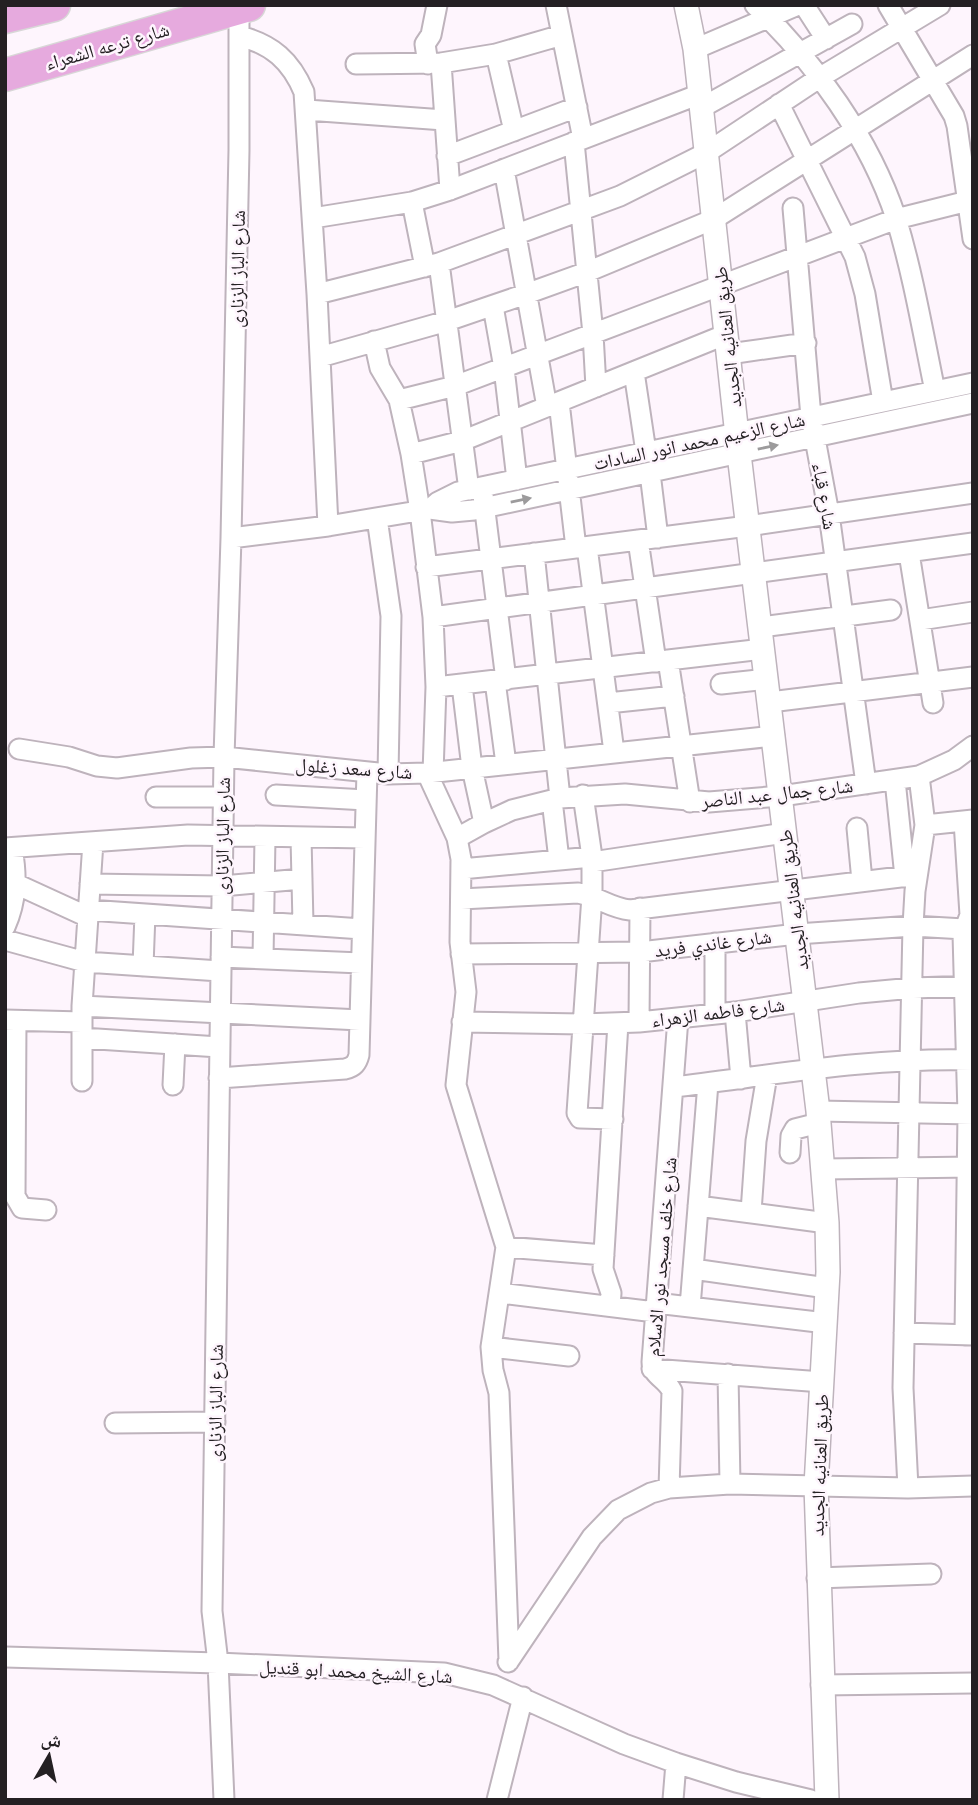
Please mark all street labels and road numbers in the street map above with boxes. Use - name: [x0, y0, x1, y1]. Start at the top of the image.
- street label: شارع ترعه الشعراء: [42, 16, 172, 76]
- street label: شارع الباز الزنارى: [223, 210, 251, 328]
- street label: طريق العنانيه الجديد: [707, 265, 747, 409]
- street label: شارع الزعيم محمد انور السادات: [591, 406, 807, 476]
- street label: شارع قباء: [806, 460, 844, 532]
- street label: شارع سعد زغلول: [295, 751, 413, 785]
- street label: شارع جمال عبد الناصر: [699, 772, 854, 814]
- street label: شارع الباز الزنارى: [208, 777, 236, 895]
- street label: طريق العنانيه الجديد: [771, 828, 815, 972]
- street label: شارع غاندي فريد: [653, 923, 773, 966]
- street label: شارع فاطمه الزهراء: [650, 991, 786, 1033]
- street label: شارع خلف مسجد نور الاسلام: [639, 1156, 684, 1358]
- street label: شارع الباز الزنارى: [201, 1344, 229, 1462]
- street label: طريق العنانيه الجديد: [804, 1394, 834, 1536]
- street label: شارع الشيخ محمد ابو قنديل: [259, 1653, 453, 1689]

